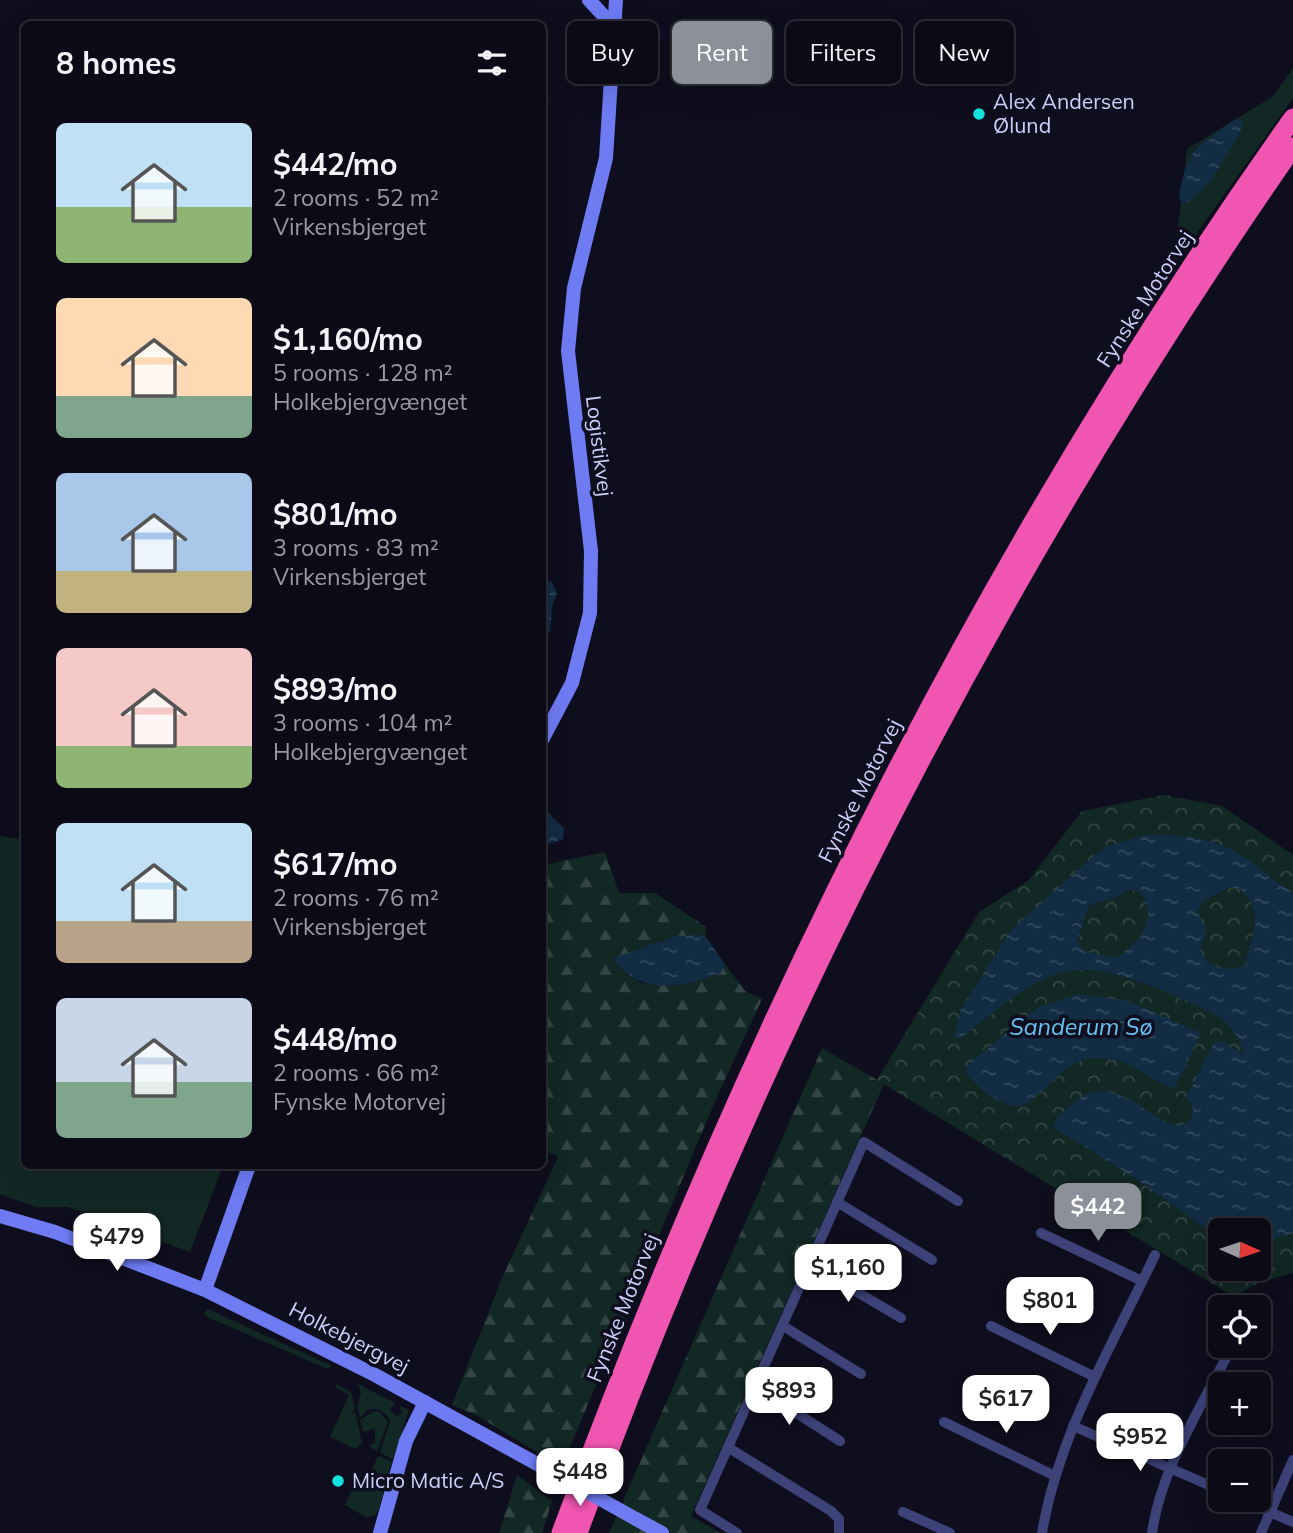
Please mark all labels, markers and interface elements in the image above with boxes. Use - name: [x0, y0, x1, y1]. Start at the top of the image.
- chip: Buy: [567, 21, 658, 84]
- chip: Rent: [672, 21, 772, 84]
- chip: Filters: [786, 21, 901, 84]
- chip: New: [915, 21, 1014, 84]
- text: 8 homes: [56, 44, 177, 82]
- icon: filters: [473, 44, 511, 82]
- place label: Alex Andersen Ølund: [993, 88, 1135, 138]
- marker: Alex Andersen Ølund: [971, 106, 987, 122]
- text: $442/mo: [273, 145, 397, 183]
- icon: home: [112, 151, 196, 235]
- text: 2 rooms · 52 m²: [273, 183, 439, 212]
- text: Virkensbjerget: [273, 212, 426, 241]
- street label: Fynske Motorvej: [1090, 225, 1198, 372]
- text: $1,160/mo: [273, 320, 423, 358]
- icon: home: [112, 326, 196, 410]
- text: 5 rooms · 128 m²: [273, 358, 453, 387]
- text: Holkebjergvænget: [273, 387, 467, 416]
- street label: Logistikvej: [581, 394, 619, 498]
- text: $801/mo: [273, 495, 397, 533]
- icon: home: [112, 501, 196, 585]
- text: 3 rooms · 83 m²: [273, 533, 439, 562]
- text: Virkensbjerget: [273, 562, 426, 591]
- text: $893/mo: [273, 670, 397, 708]
- icon: home: [112, 676, 196, 760]
- text: 3 rooms · 104 m²: [273, 708, 453, 737]
- street label: Fynske Motorvej: [812, 714, 907, 867]
- text: Holkebjergvænget: [273, 737, 467, 766]
- text: $617/mo: [273, 845, 397, 883]
- icon: home: [112, 851, 196, 935]
- text: 2 rooms · 76 m²: [273, 883, 439, 912]
- text: Virkensbjerget: [273, 912, 426, 941]
- water label: Sanderum Sø: [1009, 1012, 1153, 1041]
- text: $448/mo: [273, 1020, 397, 1058]
- icon: home: [112, 1026, 196, 1110]
- text: 2 rooms · 66 m²: [273, 1058, 439, 1087]
- text: Fynske Motorvej: [273, 1087, 446, 1116]
- pin: $442: [1057, 1184, 1139, 1243]
- text: $442: [1070, 1191, 1126, 1220]
- pin: $479: [76, 1214, 158, 1273]
- north arrow: [1208, 1218, 1270, 1281]
- map controls: [1208, 1218, 1271, 1512]
- text: $479: [89, 1221, 145, 1250]
- street label: Fynske Motorvej: [580, 1230, 664, 1386]
- pin: $1,160: [791, 1244, 905, 1304]
- text: $1,160: [811, 1252, 885, 1281]
- pin: $801: [1009, 1278, 1091, 1337]
- text: $801: [1022, 1285, 1078, 1314]
- button: locate: [1208, 1295, 1271, 1358]
- street label: Holkebjergvej: [285, 1296, 414, 1379]
- pin: $893: [748, 1368, 830, 1427]
- button: +: [1208, 1372, 1271, 1435]
- text: $893: [761, 1375, 817, 1404]
- pin: $617: [965, 1376, 1047, 1435]
- text: $617: [978, 1383, 1034, 1412]
- pin: $952: [1099, 1414, 1181, 1473]
- text: $952: [1112, 1421, 1168, 1450]
- pin: $448: [539, 1448, 621, 1508]
- button: −: [1208, 1449, 1271, 1512]
- text: $448: [552, 1456, 608, 1485]
- place label: Micro Matic A/S: [352, 1467, 504, 1493]
- marker: Micro Matic A/S: [330, 1473, 346, 1489]

